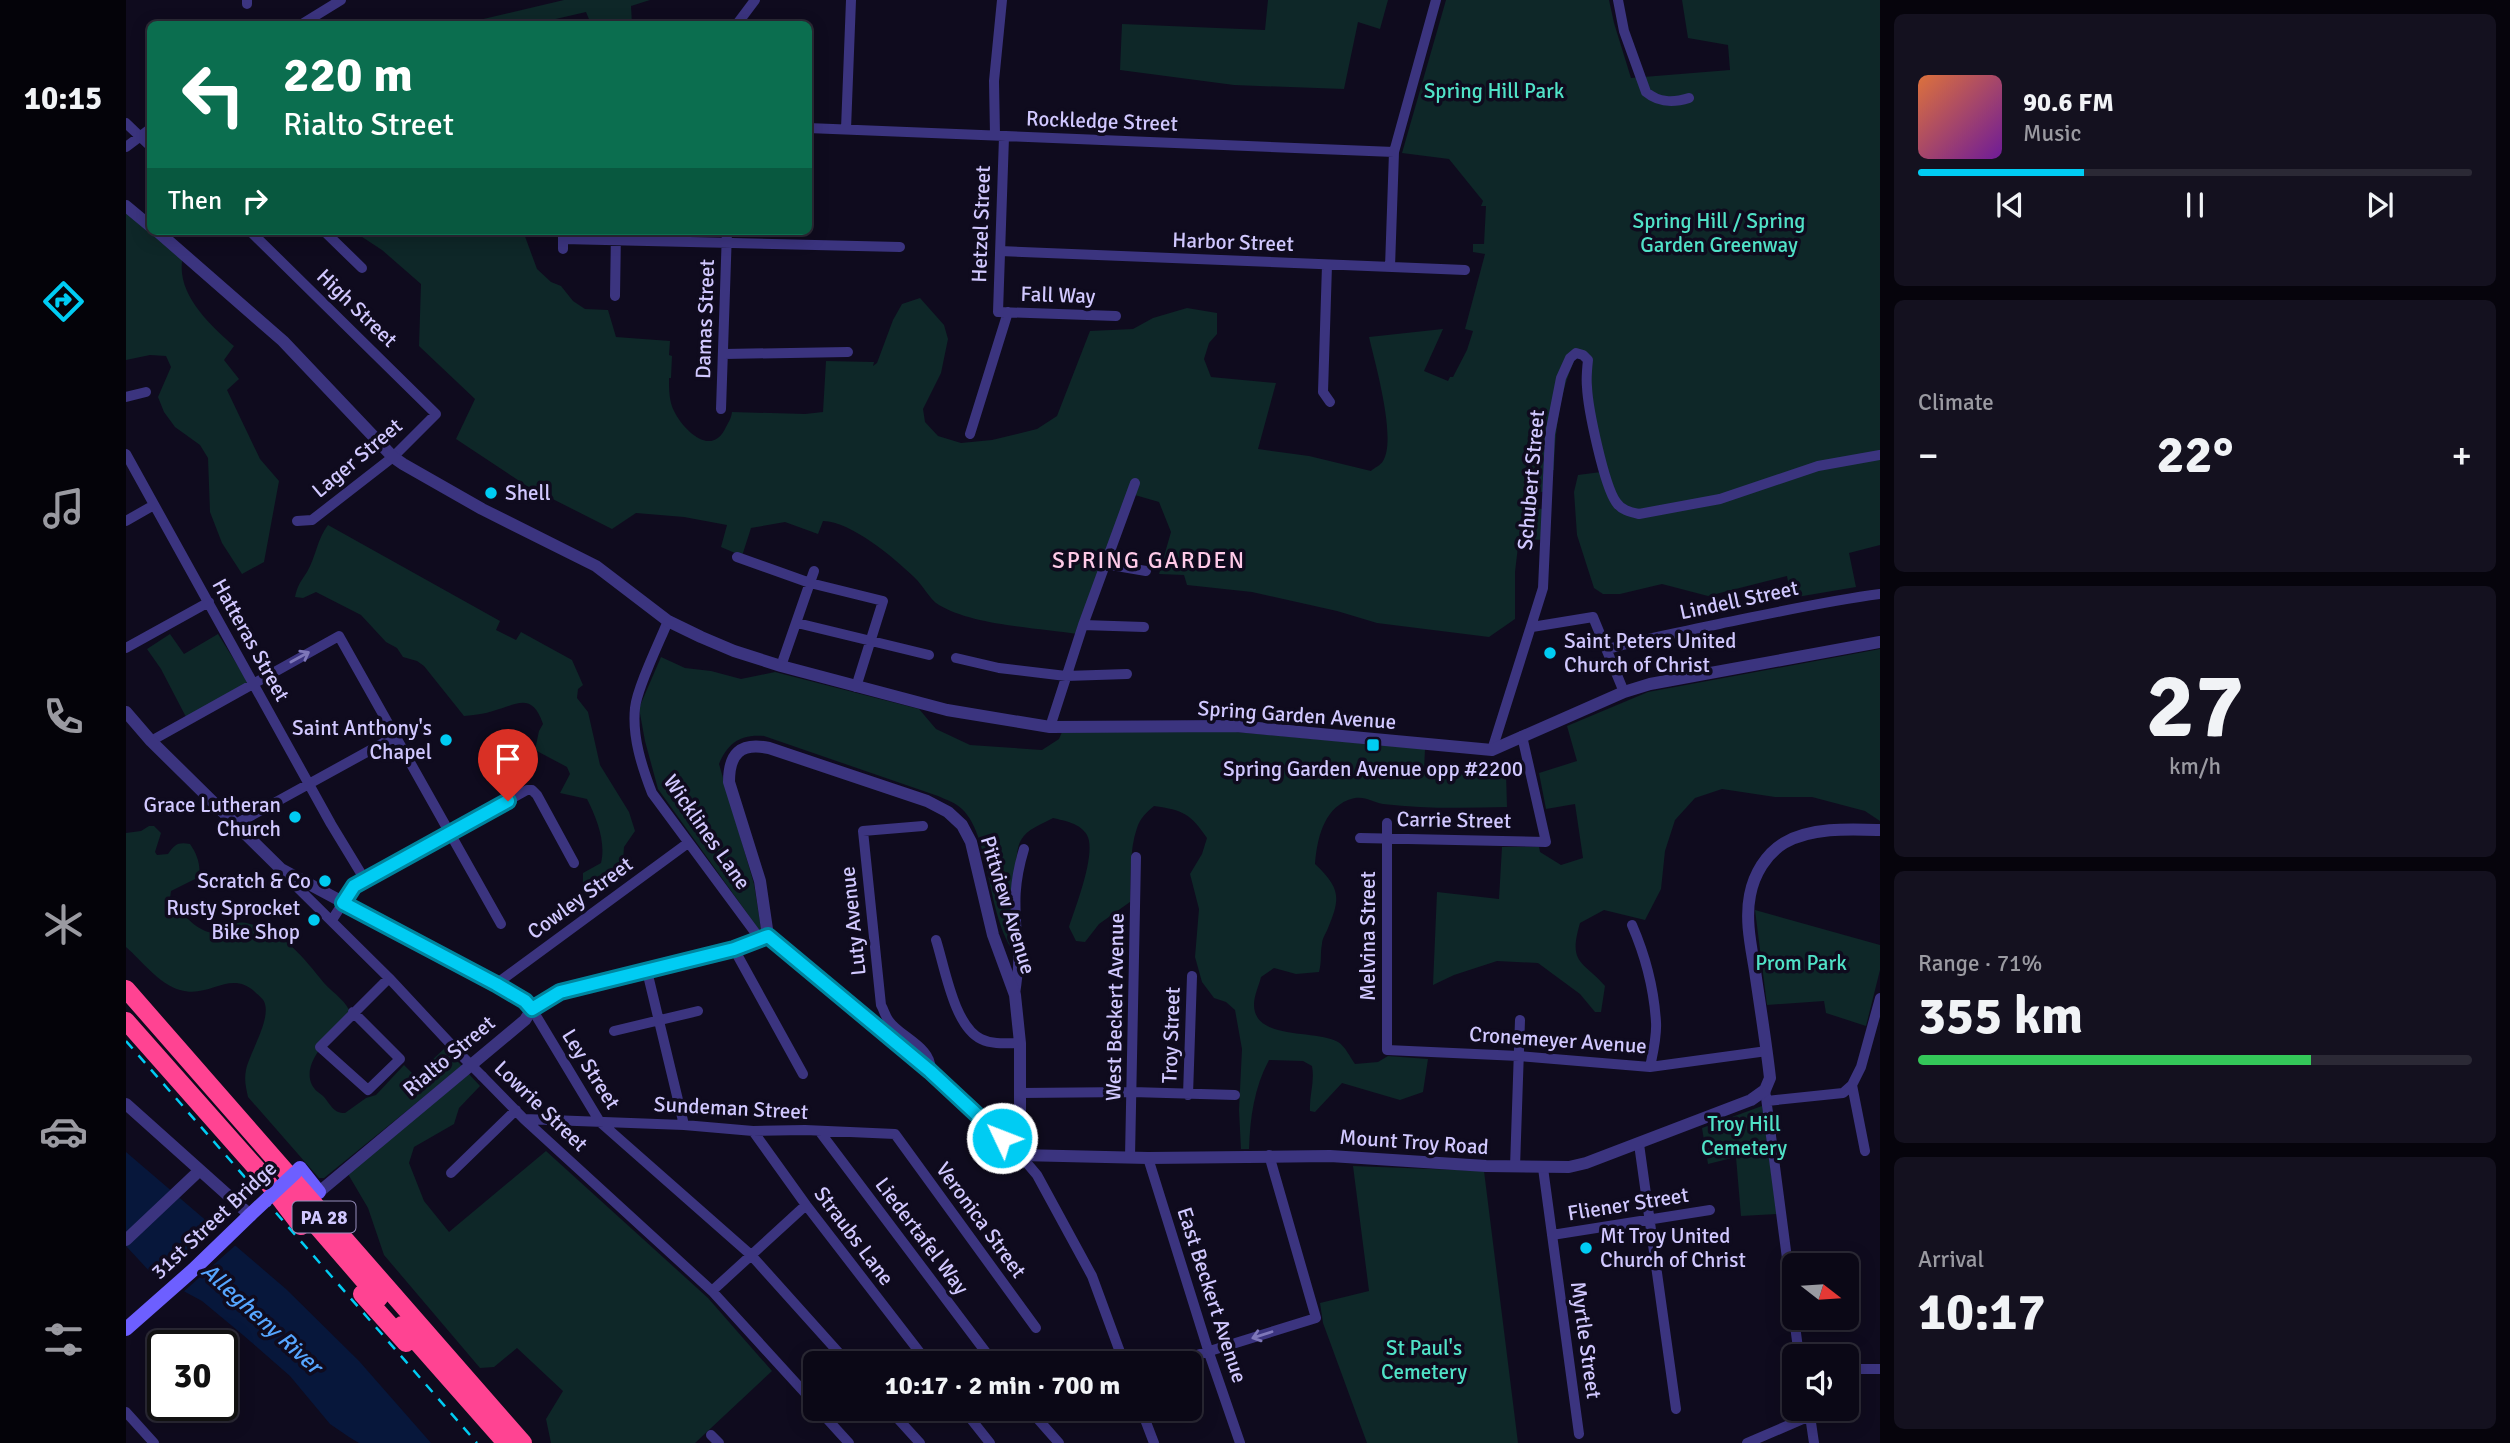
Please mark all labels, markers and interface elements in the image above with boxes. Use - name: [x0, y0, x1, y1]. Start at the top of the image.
- text: 220 m: [283, 45, 413, 105]
- icon: left: [168, 49, 259, 140]
- park label: Spring Hill Park: [1424, 78, 1565, 104]
- text: 10:15: [24, 79, 102, 118]
- text: 90.6 FM: [2023, 87, 2114, 119]
- text: Rialto Street: [283, 105, 454, 144]
- street label: Rockledge Street: [1026, 105, 1178, 137]
- text: Music: [2023, 119, 2081, 148]
- street label: Hetzel Street: [966, 165, 996, 283]
- icon: right: [236, 182, 274, 220]
- text: Then: [168, 185, 222, 217]
- icon: previous: [1991, 186, 2029, 224]
- icon: pause: [2176, 186, 2214, 224]
- icon: next: [2361, 186, 2399, 224]
- park label: Spring Hill / Spring Garden Greenway: [1633, 208, 1805, 258]
- street label: Harbor Street: [1172, 227, 1294, 257]
- street label: Damas Street: [690, 259, 720, 379]
- street label: High Street: [311, 263, 403, 353]
- icon: directions: [39, 277, 88, 326]
- street label: Fall Way: [1020, 281, 1096, 309]
- text: Climate: [1918, 388, 1994, 417]
- street label: Schubert Street: [1512, 409, 1550, 551]
- street label: Lager Street: [307, 413, 407, 503]
- text: 22°: [2157, 423, 2233, 487]
- text: −: [1918, 432, 1939, 479]
- text: +: [2451, 432, 2472, 479]
- place label: Shell: [505, 480, 551, 506]
- icon: music: [39, 484, 88, 533]
- marker: Shell: [483, 485, 499, 501]
- district label: SPRING GARDEN: [1052, 546, 1246, 575]
- street label: Hatteras Street: [207, 574, 295, 706]
- street label: Lindell Street: [1677, 575, 1801, 625]
- place label: Saint Peters United Church of Christ: [1564, 628, 1736, 678]
- marker: Saint Peters United Church of Christ: [1542, 645, 1558, 661]
- one-way arrow: [290, 650, 310, 664]
- text: 27: [2146, 650, 2244, 763]
- icon: phone: [39, 692, 88, 741]
- street label: Spring Garden Avenue: [1197, 695, 1397, 735]
- place label: Saint Anthony's Chapel: [292, 715, 432, 765]
- pin: [478, 729, 538, 801]
- marker: Saint Anthony's Chapel: [438, 732, 454, 748]
- marker: Spring Garden Avenue opp #2200: [1365, 737, 1381, 753]
- icon: arrive: [489, 740, 527, 778]
- text: km/h: [2169, 752, 2221, 781]
- place label: Spring Garden Avenue opp #2200: [1223, 756, 1523, 782]
- street label: Wicklines Lane: [658, 769, 756, 895]
- place label: Grace Lutheran Church: [144, 792, 281, 842]
- street label: Carrie Street: [1397, 806, 1511, 834]
- marker: Grace Lutheran Church: [287, 809, 303, 825]
- street label: Pittview Avenue: [975, 833, 1041, 977]
- street label: Cowley Street: [522, 851, 638, 945]
- street label: Luty Avenue: [834, 865, 872, 977]
- place label: Scratch & Co: [197, 868, 311, 894]
- street label: Melvina Street: [1355, 871, 1381, 1001]
- marker: Scratch & Co: [317, 873, 333, 889]
- place label: Rusty Sprocket Bike Shop: [166, 895, 300, 945]
- icon: climate: [39, 900, 88, 949]
- marker: Rusty Sprocket Bike Shop: [306, 912, 322, 928]
- street label: West Beckert Avenue: [1100, 913, 1130, 1101]
- text: Range · 71%: [1918, 949, 2042, 978]
- park label: Prom Park: [1755, 950, 1847, 976]
- text: 355 km: [1918, 984, 2083, 1048]
- street label: Troy Street: [1156, 986, 1186, 1084]
- street label: Rialto Street: [398, 1010, 500, 1102]
- street label: Cronemeyer Avenue: [1468, 1021, 1648, 1059]
- street label: Ley Street: [556, 1024, 626, 1114]
- street label: Lowrie Street: [489, 1055, 593, 1157]
- street label: Sundeman Street: [653, 1091, 809, 1125]
- position arrow: [965, 1101, 1039, 1175]
- icon: car: [39, 1107, 88, 1156]
- park label: Troy Hill Cemetery: [1701, 1111, 1787, 1161]
- street label: Mount Troy Road: [1339, 1124, 1489, 1160]
- street label: 31st Street Bridge: [146, 1155, 282, 1285]
- street label: Veronica Street: [930, 1157, 1032, 1283]
- street label: Liedertafel Way: [869, 1172, 975, 1300]
- street label: Straubs Lane: [808, 1181, 900, 1291]
- street label: Fliener Street: [1566, 1182, 1690, 1226]
- road number: PA 28: [292, 1202, 356, 1232]
- street label: East Beckert Avenue: [1171, 1204, 1253, 1386]
- place label: Mt Troy United Church of Christ: [1600, 1223, 1746, 1273]
- marker: Mt Troy United Church of Christ: [1578, 1240, 1594, 1256]
- text: Arrival: [1918, 1245, 1984, 1274]
- north arrow: [1782, 1253, 1858, 1330]
- map controls: [1782, 1253, 1859, 1421]
- water label: Allegheny River: [195, 1257, 331, 1383]
- street label: Myrtle Street: [1565, 1280, 1607, 1400]
- text: 10:17: [1918, 1280, 2046, 1344]
- icon: filters: [39, 1315, 88, 1364]
- speed limit sign: 30: [147, 1330, 238, 1421]
- one-way arrow: [1252, 1330, 1274, 1342]
- park label: St Paul's Cemetery: [1381, 1335, 1467, 1385]
- button: sound: [1782, 1344, 1859, 1421]
- text: 10:17 · 2 min · 700 m: [885, 1370, 1120, 1402]

